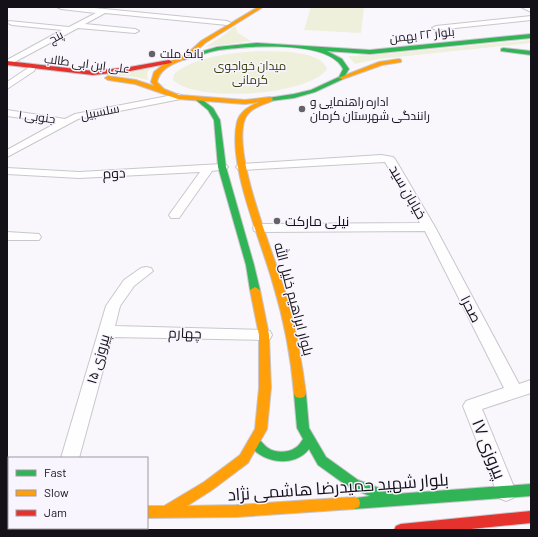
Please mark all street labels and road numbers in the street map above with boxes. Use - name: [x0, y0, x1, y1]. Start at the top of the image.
- street label: بلوار ۲۲ بهمن: [389, 24, 455, 45]
- street label: پنج: [46, 26, 67, 48]
- street label: علی ابن ابی طالب: [43, 51, 131, 76]
- street label: سلسبیل: [79, 100, 121, 123]
- street label: جنوبی ۱: [18, 106, 56, 127]
- street label: خیابان سید: [386, 162, 431, 222]
- street label: دوم: [102, 163, 126, 184]
- street label: بلوار ابراهیم خلیل الله: [269, 240, 318, 358]
- street label: صحرا: [458, 292, 485, 325]
- street label: چهارم: [168, 323, 202, 344]
- street label: پیروزی ۱۵: [82, 332, 115, 386]
- street label: پیروزی ۱۷: [466, 416, 511, 483]
- street label: بلوار شهید حمیدرضا هاشمی نژاد: [227, 468, 449, 506]

